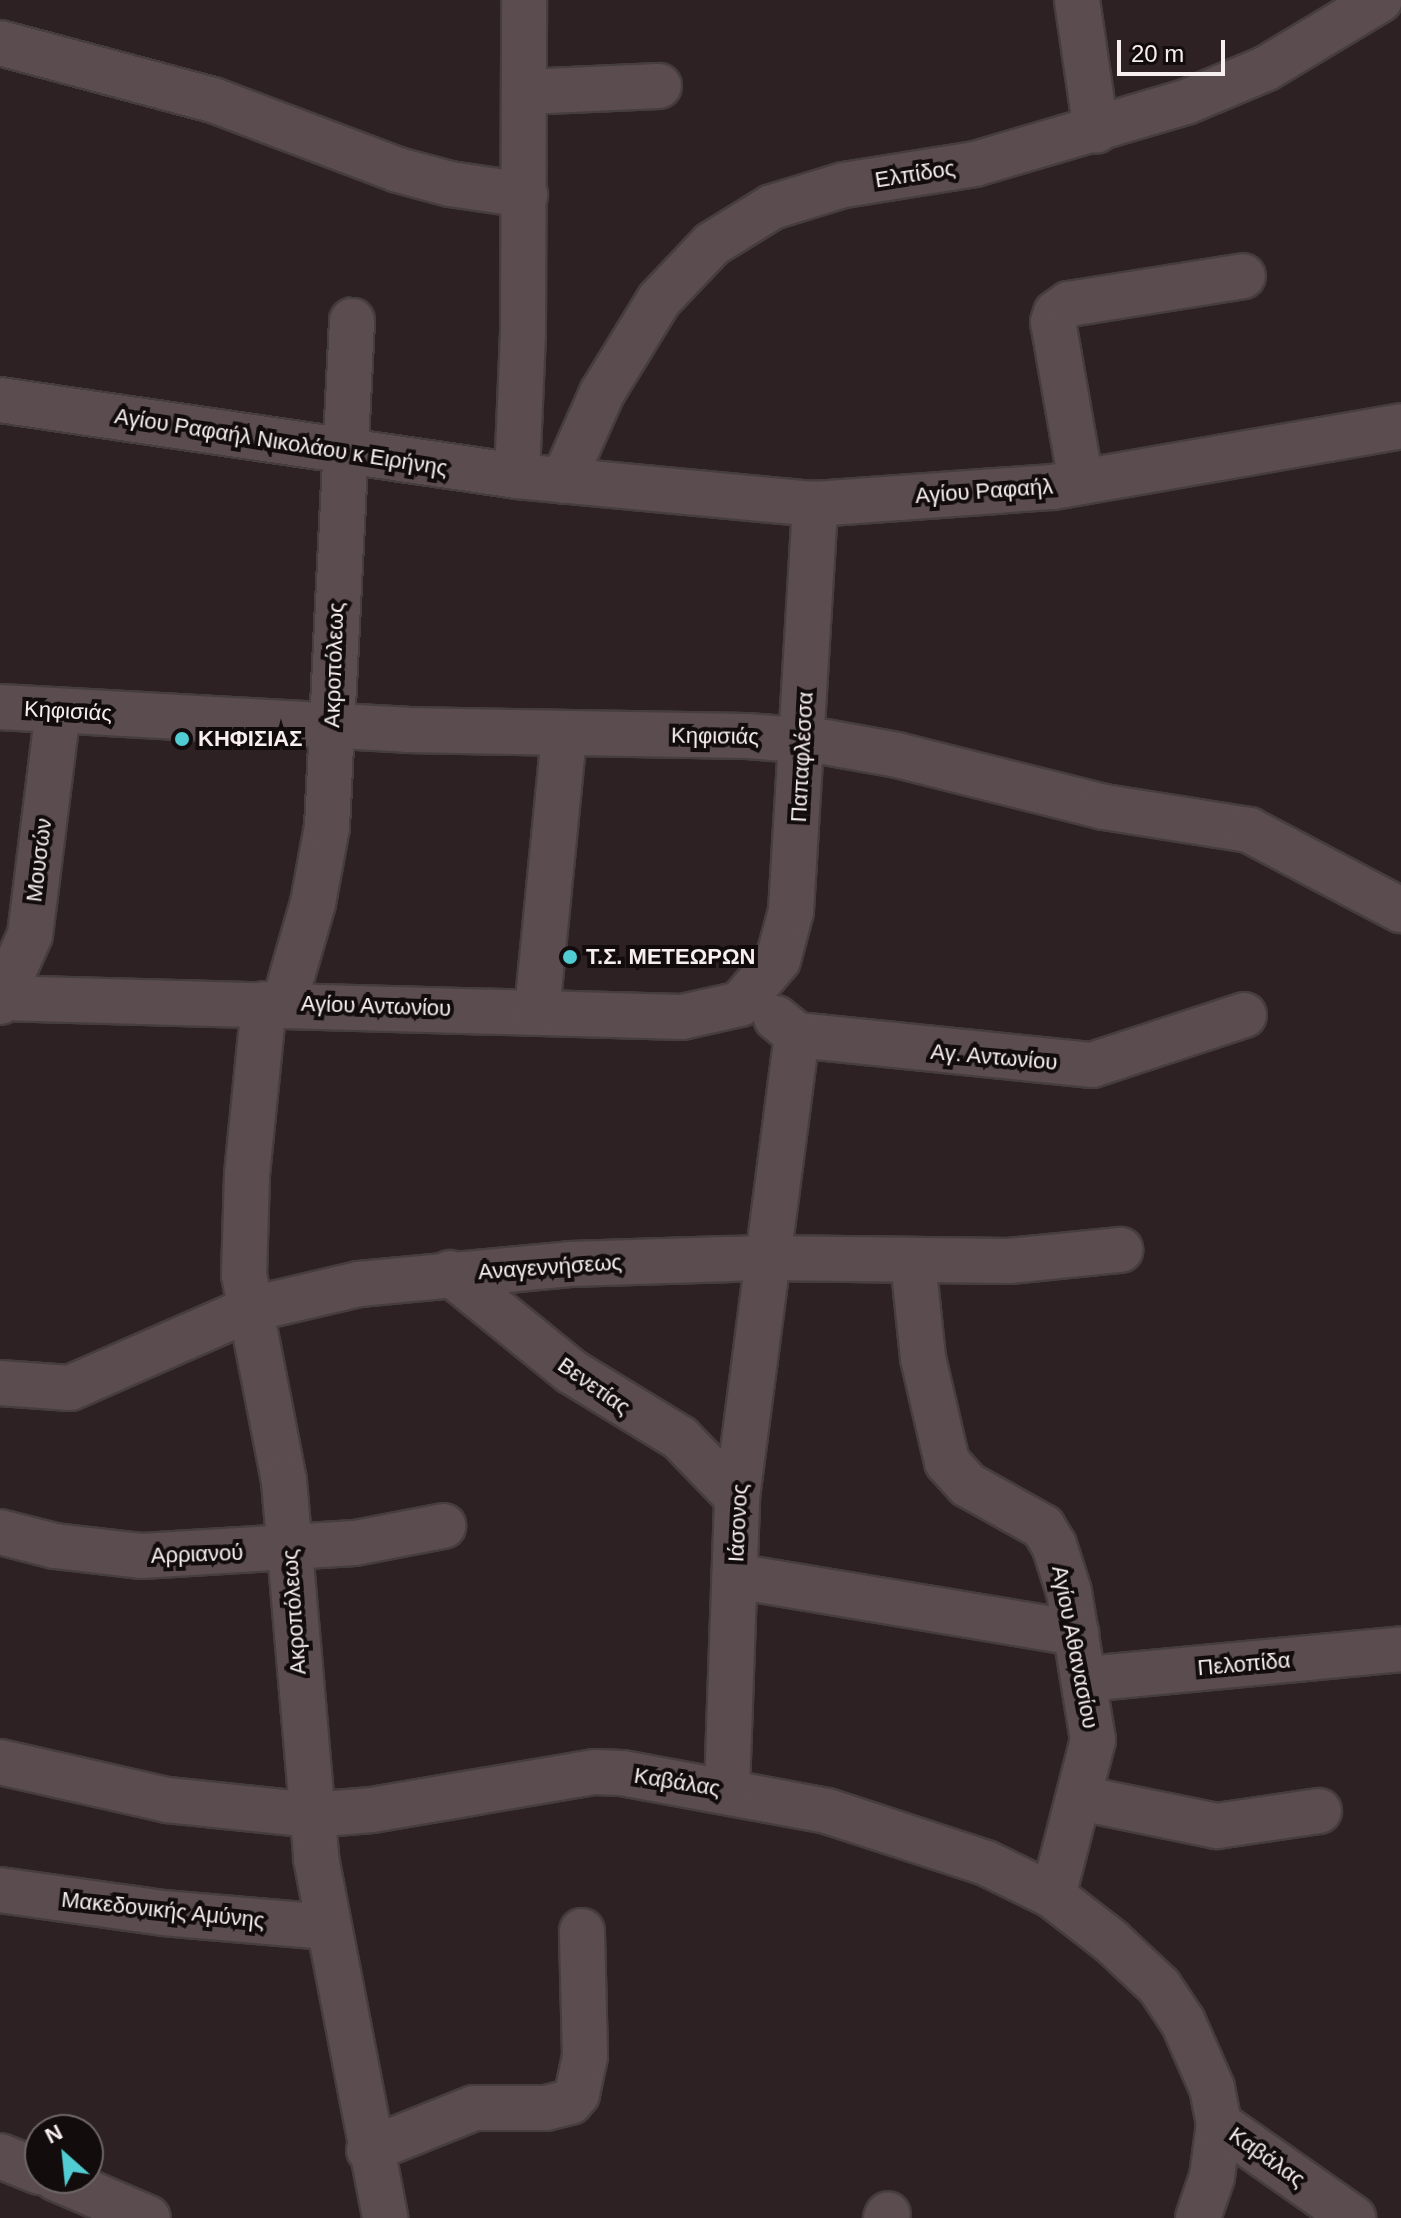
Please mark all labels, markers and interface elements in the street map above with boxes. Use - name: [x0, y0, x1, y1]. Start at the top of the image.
- scale bar: [1121, 24, 1229, 74]
- text: 20 m: [1131, 40, 1184, 67]
- street label: Ελπίδος: [873, 155, 957, 193]
- street label: Αγίου Ραφαήλ Νικολάου κ Ειρήνης: [113, 403, 449, 481]
- street label: Αγίου Ραφαήλ: [914, 473, 1054, 509]
- street label: Ακροπόλεως: [319, 602, 349, 728]
- street label: Παπαφλέσσα: [785, 691, 819, 823]
- street label: Κηφισιάς: [23, 696, 113, 726]
- street label: Κηφισιάς: [671, 722, 759, 750]
- place label: ΚΗΦΙΣΙΑΣ: [198, 726, 302, 752]
- marker: ΚΗΦΙΣΙΑΣ: [173, 730, 191, 748]
- street label: Μουσών: [21, 817, 57, 903]
- place label: Τ.Σ. ΜΕΤΕΩΡΩΝ: [586, 944, 756, 970]
- marker: Τ.Σ. ΜΕΤΕΩΡΩΝ: [561, 948, 579, 966]
- street label: Αγίου Αντωνίου: [300, 990, 452, 1022]
- street label: Αγ. Αντωνίου: [929, 1038, 1059, 1076]
- street label: Αναγεννήσεως: [477, 1249, 623, 1285]
- street label: Βενετίας: [553, 1352, 635, 1420]
- street label: Ιάσονος: [723, 1483, 753, 1563]
- street label: Αρριανού: [150, 1539, 244, 1569]
- street label: Ακροπόλεως: [276, 1548, 312, 1676]
- street label: Αγίου Αθανασίου: [1046, 1563, 1104, 1731]
- street label: Πελοπίδα: [1196, 1647, 1292, 1681]
- street label: Καβάλας: [632, 1762, 722, 1802]
- street label: Μακεδονικής Αμύνης: [59, 1886, 267, 1934]
- north arrow: [24, 2114, 104, 2194]
- text: N: [41, 2119, 67, 2149]
- street label: Καβάλας: [1224, 2121, 1310, 2193]

